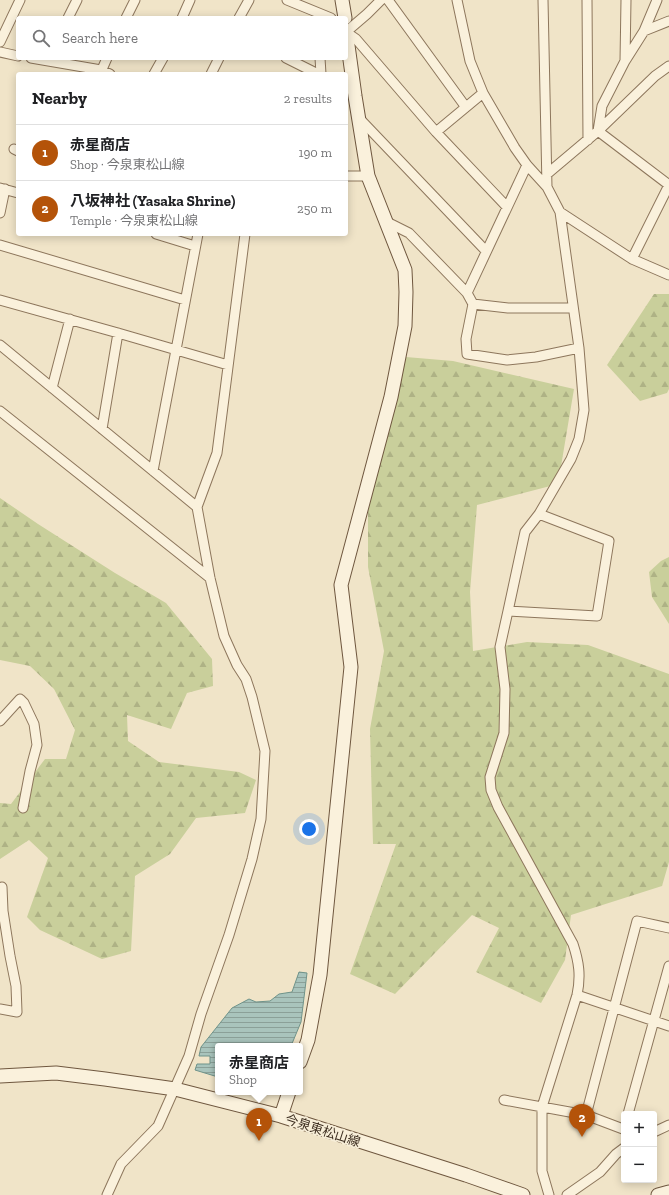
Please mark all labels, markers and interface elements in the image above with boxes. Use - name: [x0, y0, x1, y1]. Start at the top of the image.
- search box: [16, 16, 348, 60]
- icon: search: [30, 27, 52, 49]
- text: Search here: [62, 29, 138, 47]
- text: Nearby: [32, 88, 87, 108]
- text: 2 results: [284, 91, 332, 106]
- text: 赤星商店: [70, 136, 130, 154]
- text: 1: [42, 145, 48, 160]
- text: 190 m: [298, 145, 332, 160]
- text: Shop · 今泉東松山線: [70, 157, 185, 172]
- text: 八坂神社 (Yasaka Shrine): [70, 192, 235, 210]
- text: 2: [42, 201, 48, 216]
- text: 250 m: [297, 201, 332, 216]
- text: Temple · 今泉東松山線: [70, 213, 198, 228]
- your location: [299, 819, 319, 839]
- popup: [215, 1043, 303, 1095]
- text: 赤星商店: [229, 1054, 289, 1072]
- text: Shop: [229, 1072, 257, 1087]
- pin: 2: [569, 1104, 595, 1137]
- pin: 1: [246, 1108, 272, 1141]
- street label: 今泉東松山線: [283, 1111, 362, 1150]
- map controls: [621, 1111, 657, 1183]
- button: +: [621, 1111, 657, 1147]
- button: −: [621, 1147, 657, 1183]

